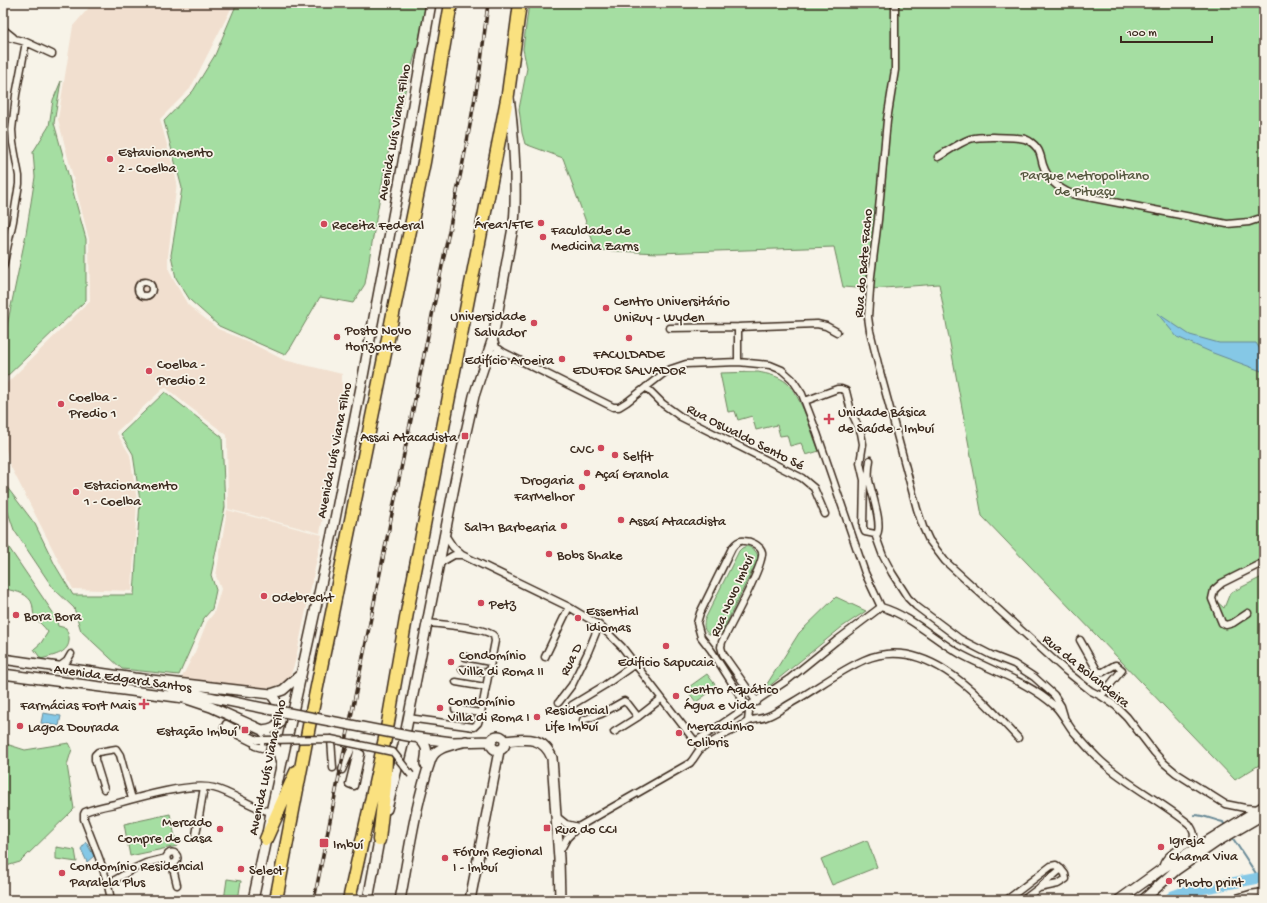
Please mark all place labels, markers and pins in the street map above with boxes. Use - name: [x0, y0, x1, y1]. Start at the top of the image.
- place label: Estavionamento 2 - Coelba: [118, 145, 213, 178]
- marker: Estavionamento 2 - Coelba: [105, 154, 115, 164]
- place label: Área1/FTE: [474, 217, 534, 234]
- place label: Receita Federal: [332, 218, 424, 235]
- marker: Área1/FTE: [536, 218, 546, 228]
- marker: Receita Federal: [319, 219, 329, 229]
- place label: Faculdade de Medicina Zarns: [550, 223, 639, 256]
- marker: Faculdade de Medicina Zarns: [538, 232, 548, 242]
- place label: Centro Universitário UniRuy - Wyden: [614, 294, 730, 327]
- marker: Centro Universitário UniRuy - Wyden: [601, 303, 611, 313]
- place label: Universidade Salvador: [450, 309, 527, 342]
- marker: Universidade Salvador: [529, 318, 539, 328]
- place label: Posto Novo Horizonte: [344, 323, 411, 356]
- marker: Posto Novo Horizonte: [332, 332, 342, 342]
- marker: FACULDADE EDUFOR SALVADOR: [624, 333, 634, 343]
- place label: FACULDADE EDUFOR SALVADOR: [573, 347, 686, 380]
- place label: Edifício Aroeira: [465, 353, 555, 370]
- marker: Edifício Aroeira: [557, 354, 567, 364]
- place label: Coelba - Predio 2: [156, 357, 206, 390]
- marker: Coelba - Predio 2: [144, 366, 154, 376]
- place label: Coelba - Predio 1: [68, 390, 118, 423]
- marker: Coelba - Predio 1: [56, 399, 66, 409]
- place label: Unidade Básica de Saúde - Imbuí: [838, 405, 935, 438]
- marker: Unidade Básica de Saúde - Imbuí: [823, 413, 835, 425]
- place label: Assai Atacadista: [360, 430, 458, 447]
- marker: Assai Atacadista: [460, 431, 470, 441]
- place label: CVC: [570, 442, 594, 459]
- marker: CVC: [596, 443, 606, 453]
- place label: Selfit: [623, 449, 654, 466]
- marker: Selfit: [610, 450, 620, 460]
- place label: Açaí Granola: [595, 467, 670, 484]
- marker: Açaí Granola: [582, 468, 592, 478]
- place label: Drogaria FarMelhor: [513, 473, 575, 506]
- place label: Estacionamento 1 - Coelba: [83, 478, 178, 511]
- marker: Drogaria FarMelhor: [577, 482, 587, 492]
- marker: Estacionamento 1 - Coelba: [71, 487, 81, 497]
- place label: Assaí Atacadista: [629, 514, 727, 531]
- marker: Assaí Atacadista: [616, 515, 626, 525]
- place label: Sal71 Barbearia: [464, 520, 557, 537]
- marker: Sal71 Barbearia: [559, 521, 569, 531]
- place label: Bobs Shake: [556, 548, 623, 565]
- marker: Bobs Shake: [544, 549, 554, 559]
- place label: Odebrecht: [272, 590, 335, 607]
- marker: Odebrecht: [259, 591, 269, 601]
- place label: Petz: [488, 597, 517, 614]
- marker: Petz: [476, 598, 486, 608]
- place label: Essential Idiomas: [586, 604, 639, 637]
- place label: Bora Bora: [23, 609, 83, 626]
- marker: Bora Bora: [11, 610, 21, 620]
- marker: Essential Idiomas: [573, 613, 583, 623]
- marker: Edificio Sapucaia: [661, 641, 671, 651]
- place label: Condomínio Villa di Roma II: [458, 648, 544, 681]
- place label: Edificio Sapucaia: [618, 655, 716, 672]
- marker: Condomínio Villa di Roma II: [446, 657, 456, 667]
- place label: Centro Aquático Água e Vida: [684, 682, 778, 715]
- marker: Centro Aquático Água e Vida: [671, 691, 681, 701]
- place label: Condomínio Villa di Roma I: [447, 694, 530, 727]
- place label: Farmácias Fort Mais: [19, 698, 137, 715]
- marker: Farmácias Fort Mais: [139, 699, 149, 709]
- marker: Condomínio Villa di Roma I: [435, 703, 445, 713]
- place label: Residencial Life Imbuí: [545, 703, 608, 736]
- marker: Residencial Life Imbuí: [532, 712, 542, 722]
- place label: Mercadinho Colibris: [687, 719, 754, 752]
- place label: Lagoa Dourada: [28, 720, 120, 737]
- marker: Lagoa Dourada: [15, 721, 25, 731]
- place label: Estação Imbuí: [156, 724, 238, 741]
- marker: Estação Imbuí: [240, 725, 250, 735]
- marker: Mercadinho Colibris: [674, 728, 684, 738]
- place label: Mercado Compre de Casa: [118, 815, 213, 848]
- place label: Rua do CCI: [555, 822, 617, 839]
- marker: Rua do CCI: [542, 823, 552, 833]
- marker: Mercado Compre de Casa: [215, 824, 225, 834]
- place label: Igreja Chama Viva: [1169, 833, 1239, 866]
- marker: Imbuí: [318, 837, 330, 849]
- place label: Imbuí: [333, 837, 364, 854]
- marker: Igreja Chama Viva: [1156, 842, 1166, 852]
- place label: Fórum Regional I - Imbuí: [452, 844, 543, 877]
- marker: Fórum Regional I - Imbuí: [440, 853, 450, 863]
- place label: Condomínio Residencial Paralela Plus: [69, 859, 204, 892]
- place label: Select: [249, 863, 285, 880]
- marker: Select: [236, 864, 246, 874]
- marker: Condomínio Residencial Paralela Plus: [57, 868, 67, 878]
- place label: Photo print: [1176, 875, 1244, 892]
- marker: Photo print: [1164, 876, 1174, 886]

